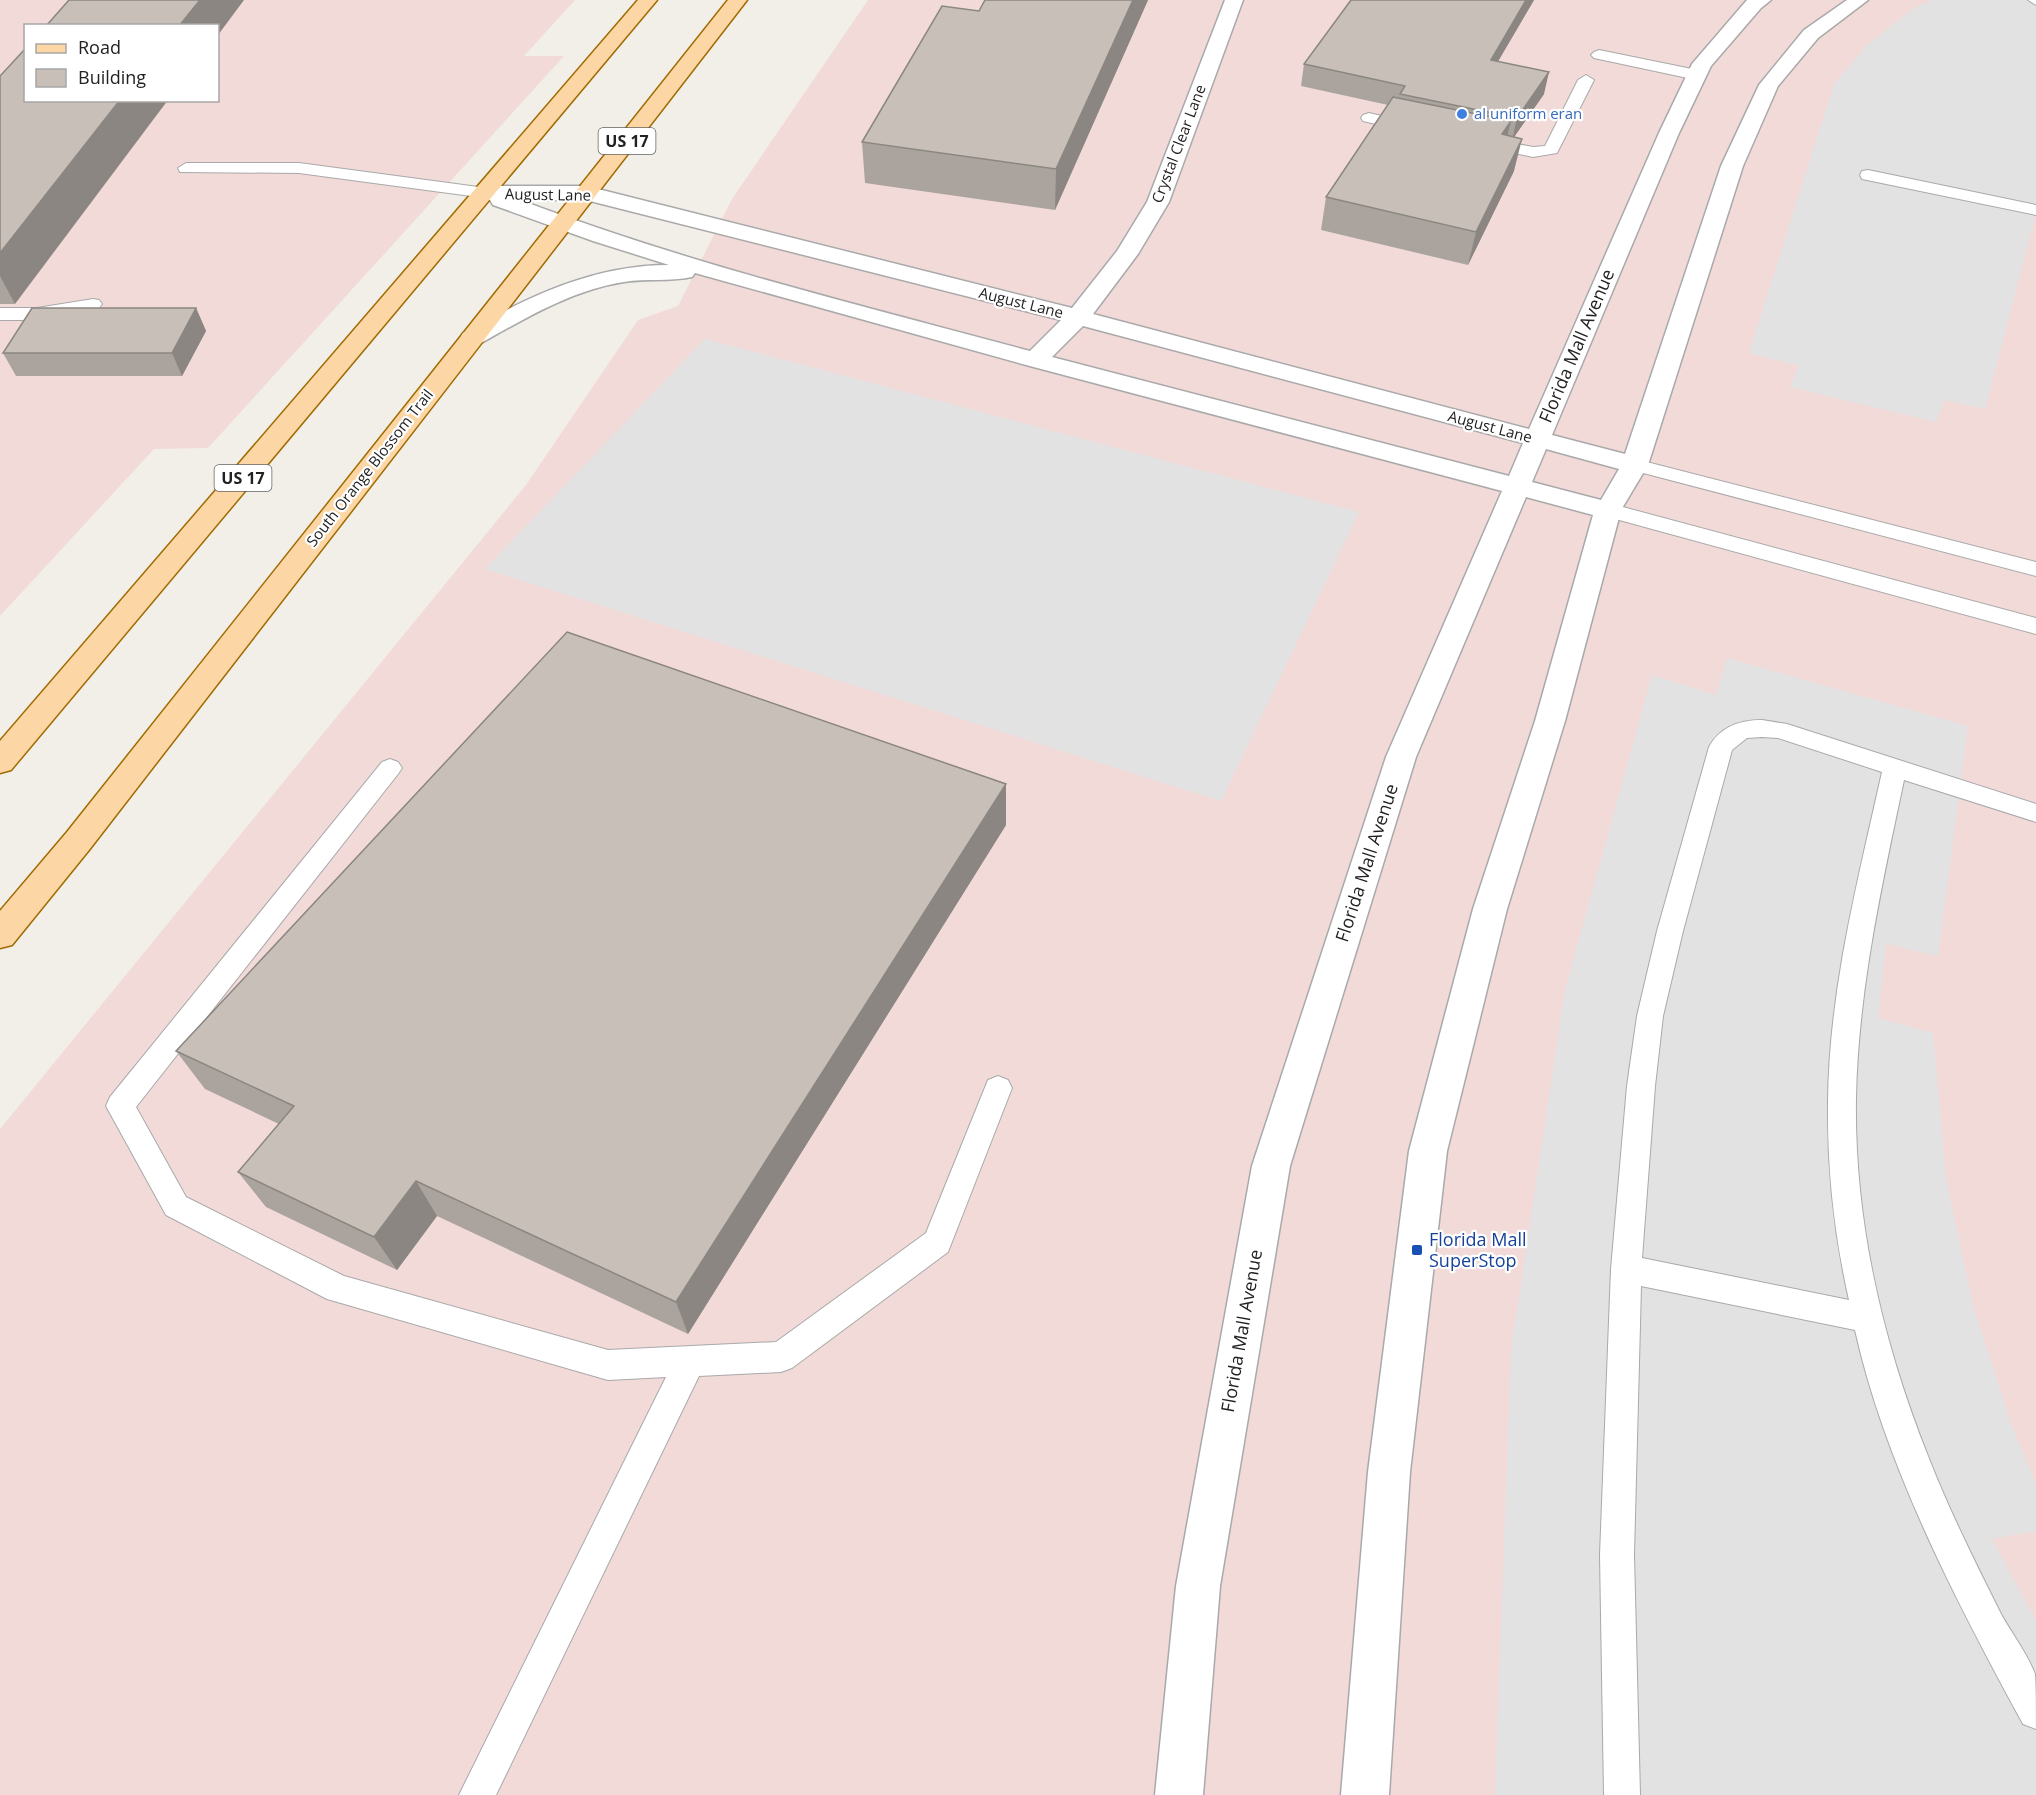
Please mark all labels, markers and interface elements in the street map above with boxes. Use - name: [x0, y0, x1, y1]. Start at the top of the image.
- legend: [24, 24, 219, 102]
- text: Road: [78, 35, 121, 59]
- text: Building: [78, 65, 146, 89]
- street label: Crystal Clear Lane: [1146, 82, 1210, 206]
- place label: al uniform eran: [1474, 103, 1582, 123]
- marker: al uniform eran: [1455, 107, 1469, 121]
- road number: US 17: [598, 128, 656, 154]
- street label: August Lane: [505, 183, 591, 205]
- street label: Florida Mall Avenue: [1533, 265, 1619, 426]
- street label: August Lane: [977, 282, 1065, 322]
- street label: South Orange Blossom Trail: [301, 385, 437, 550]
- street label: August Lane: [1446, 405, 1534, 447]
- road number: US 17: [214, 465, 272, 491]
- street label: Florida Mall Avenue: [1329, 781, 1403, 945]
- place label: Florida Mall SuperStop: [1429, 1227, 1527, 1272]
- marker: Florida Mall SuperStop: [1410, 1243, 1424, 1257]
- street label: Florida Mall Avenue: [1215, 1248, 1267, 1414]

